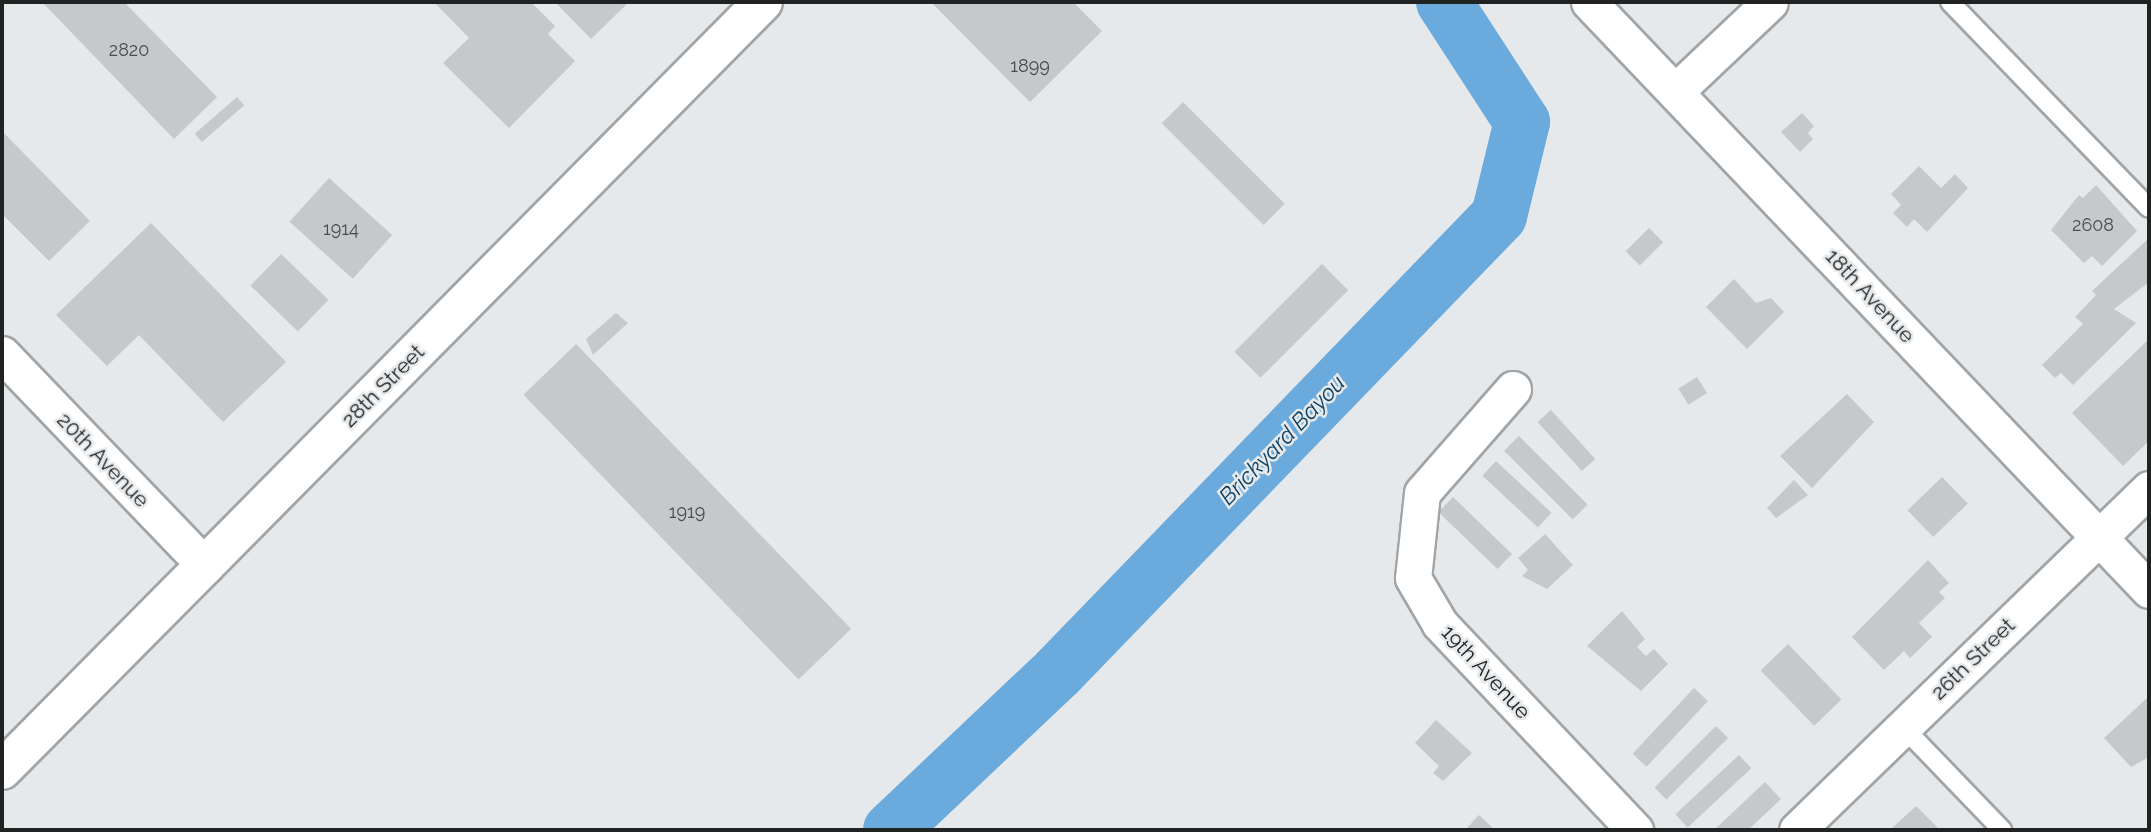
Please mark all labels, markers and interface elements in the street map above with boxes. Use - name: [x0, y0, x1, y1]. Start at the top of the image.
- house number: 2820: [109, 39, 149, 61]
- house number: 1899: [1010, 55, 1050, 77]
- house number: 2608: [2072, 214, 2114, 236]
- house number: 1914: [323, 218, 359, 240]
- street label: 18th Avenue: [1820, 244, 1920, 348]
- street label: 28th Street: [337, 340, 429, 432]
- water label: Brickyard Bayou: [1213, 369, 1351, 511]
- street label: 20th Avenue: [52, 407, 154, 513]
- house number: 1919: [669, 501, 705, 523]
- street label: 26th Street: [1926, 613, 2020, 705]
- street label: 19th Avenue: [1436, 620, 1536, 724]

